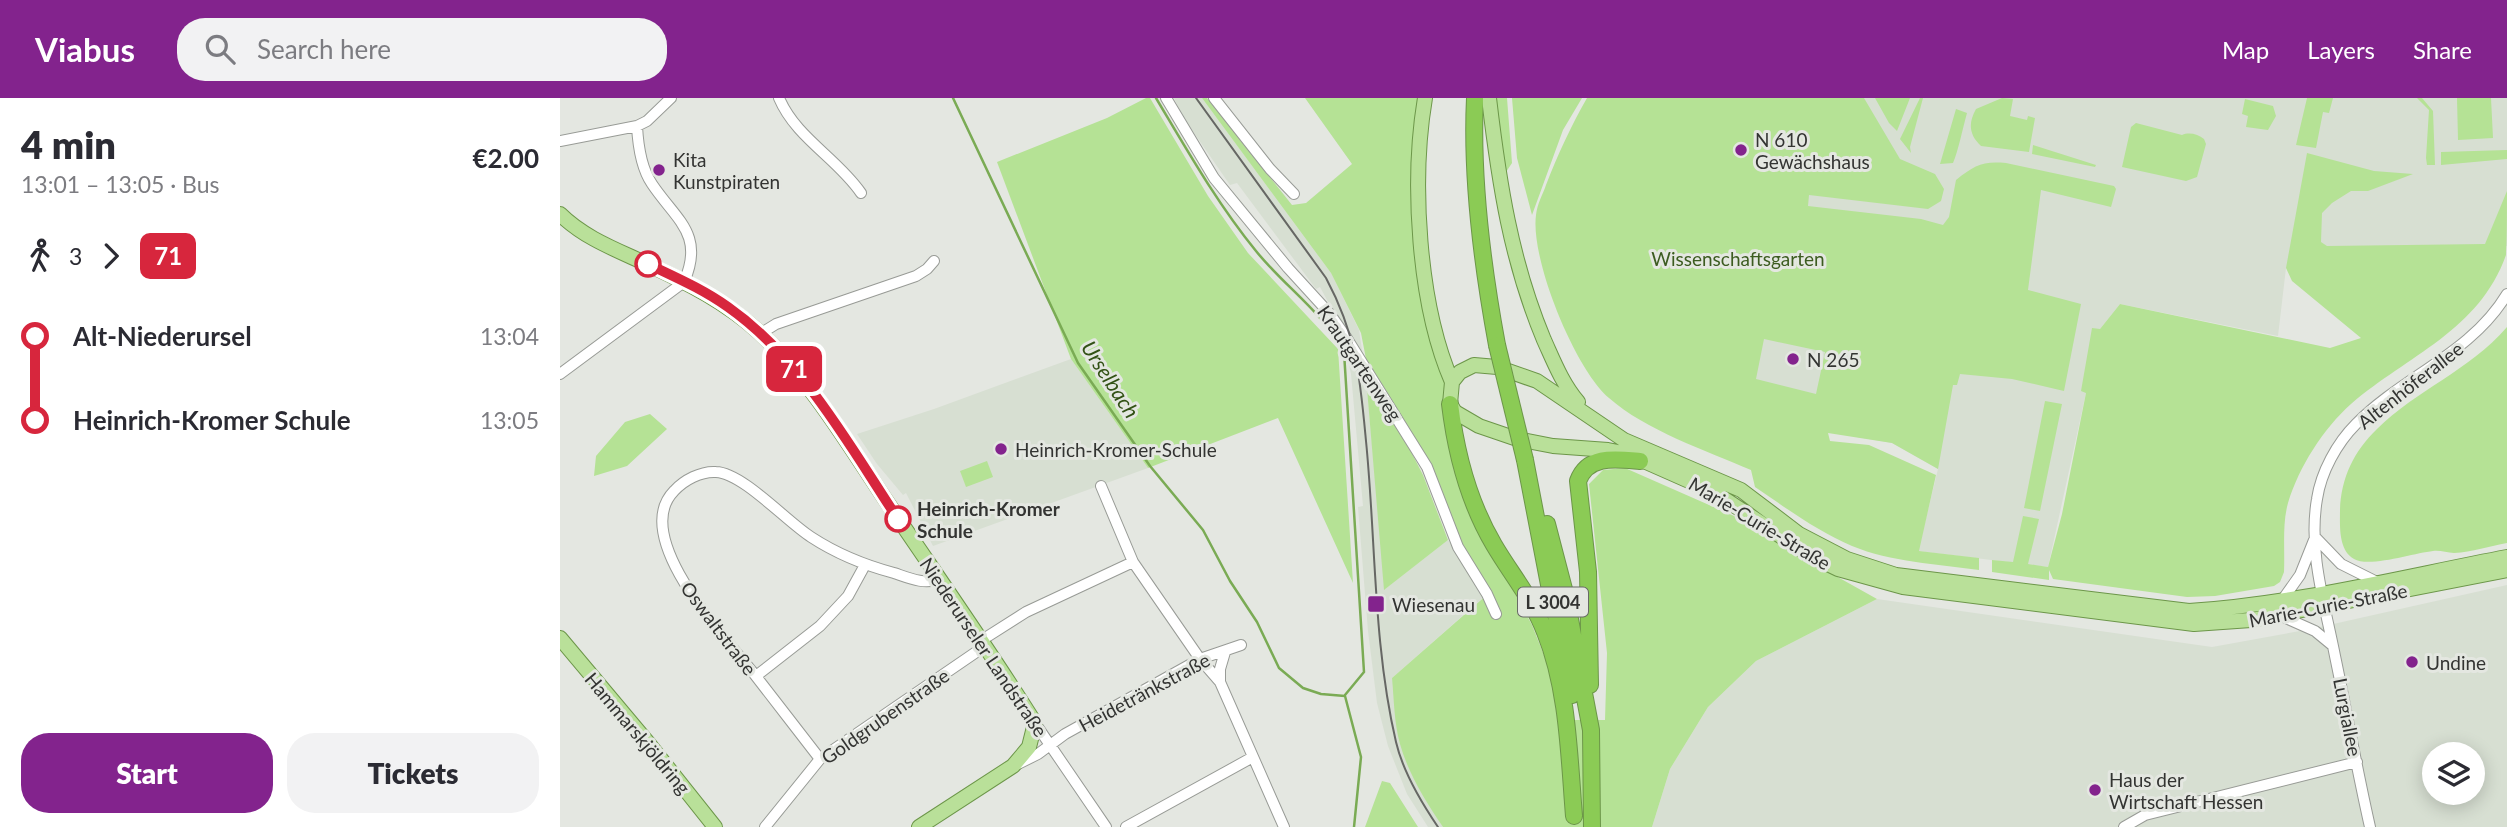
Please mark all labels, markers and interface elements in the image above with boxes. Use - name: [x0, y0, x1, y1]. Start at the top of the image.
- search box: [177, 18, 667, 81]
- text: Viabus: [35, 29, 135, 69]
- icon: search: [201, 30, 239, 68]
- text: Search here: [257, 33, 391, 65]
- text: Map: [2222, 35, 2269, 64]
- text: Layers: [2307, 35, 2375, 64]
- text: Share: [2413, 35, 2472, 64]
- text: 4 min: [21, 121, 116, 167]
- place label: N 610 Gewächshaus: [1755, 128, 1870, 173]
- text: €2.00: [473, 142, 539, 174]
- marker: N 610 Gewächshaus: [1733, 142, 1749, 158]
- place label: Kita Kunstpiraten: [673, 148, 780, 193]
- marker: Kita Kunstpiraten: [651, 162, 667, 178]
- text: 13:01 – 13:05 · Bus: [21, 170, 220, 198]
- icon: walk: [21, 237, 59, 275]
- icon: forward: [92, 237, 130, 275]
- text: 71: [154, 241, 182, 270]
- text: 3: [69, 242, 82, 270]
- park label: Wissenschaftsgarten: [1651, 247, 1825, 270]
- unlabelled marker: [635, 251, 661, 277]
- street label: Krautgartenweg: [1313, 301, 1407, 425]
- text: Alt-Niederursel: [73, 320, 252, 352]
- text: 13:04: [480, 322, 539, 350]
- water label: Urselbach: [1077, 336, 1145, 422]
- street label: Altenhöferallee: [2353, 337, 2467, 433]
- line badge: 71: [762, 346, 826, 392]
- place label: N 265: [1807, 348, 1859, 371]
- marker: N 265: [1785, 351, 1801, 367]
- text: 71: [780, 354, 808, 383]
- text: Heinrich-Kromer Schule: [73, 404, 351, 436]
- text: 13:05: [480, 406, 539, 434]
- place label: Heinrich-Kromer-Schule: [1015, 438, 1217, 461]
- marker: Heinrich-Kromer-Schule: [993, 441, 1009, 457]
- street label: Marie-Curie-Straße: [1685, 472, 1835, 574]
- place label: Heinrich-Kromer Schule: [917, 497, 1061, 542]
- marker: Heinrich-Kromer Schule: [885, 506, 911, 532]
- street label: Niederurseler Landstraße: [915, 553, 1053, 741]
- street label: Oswaltstraße: [676, 577, 762, 679]
- street label: Marie-Curie-Straße: [2247, 578, 2409, 632]
- road number: L 3004: [1518, 588, 1588, 616]
- place label: Wiesenau: [1392, 593, 1475, 616]
- marker: Wiesenau: [1366, 594, 1386, 614]
- street label: Heidetränkstraße: [1075, 648, 1213, 736]
- place label: Undine: [2426, 651, 2486, 674]
- marker: Undine: [2404, 654, 2420, 670]
- street label: Goldgrubenstraße: [817, 663, 953, 769]
- street label: Hammarskjöldring: [580, 668, 696, 799]
- street label: Lurgiallee: [2329, 676, 2367, 758]
- button: Start: [21, 733, 273, 813]
- button: Tickets: [287, 733, 539, 813]
- map controls: [2422, 742, 2485, 805]
- button: layers: [2422, 742, 2485, 805]
- place label: Haus der Wirtschaft Hessen: [2109, 768, 2263, 813]
- marker: Haus der Wirtschaft Hessen: [2087, 782, 2103, 798]

